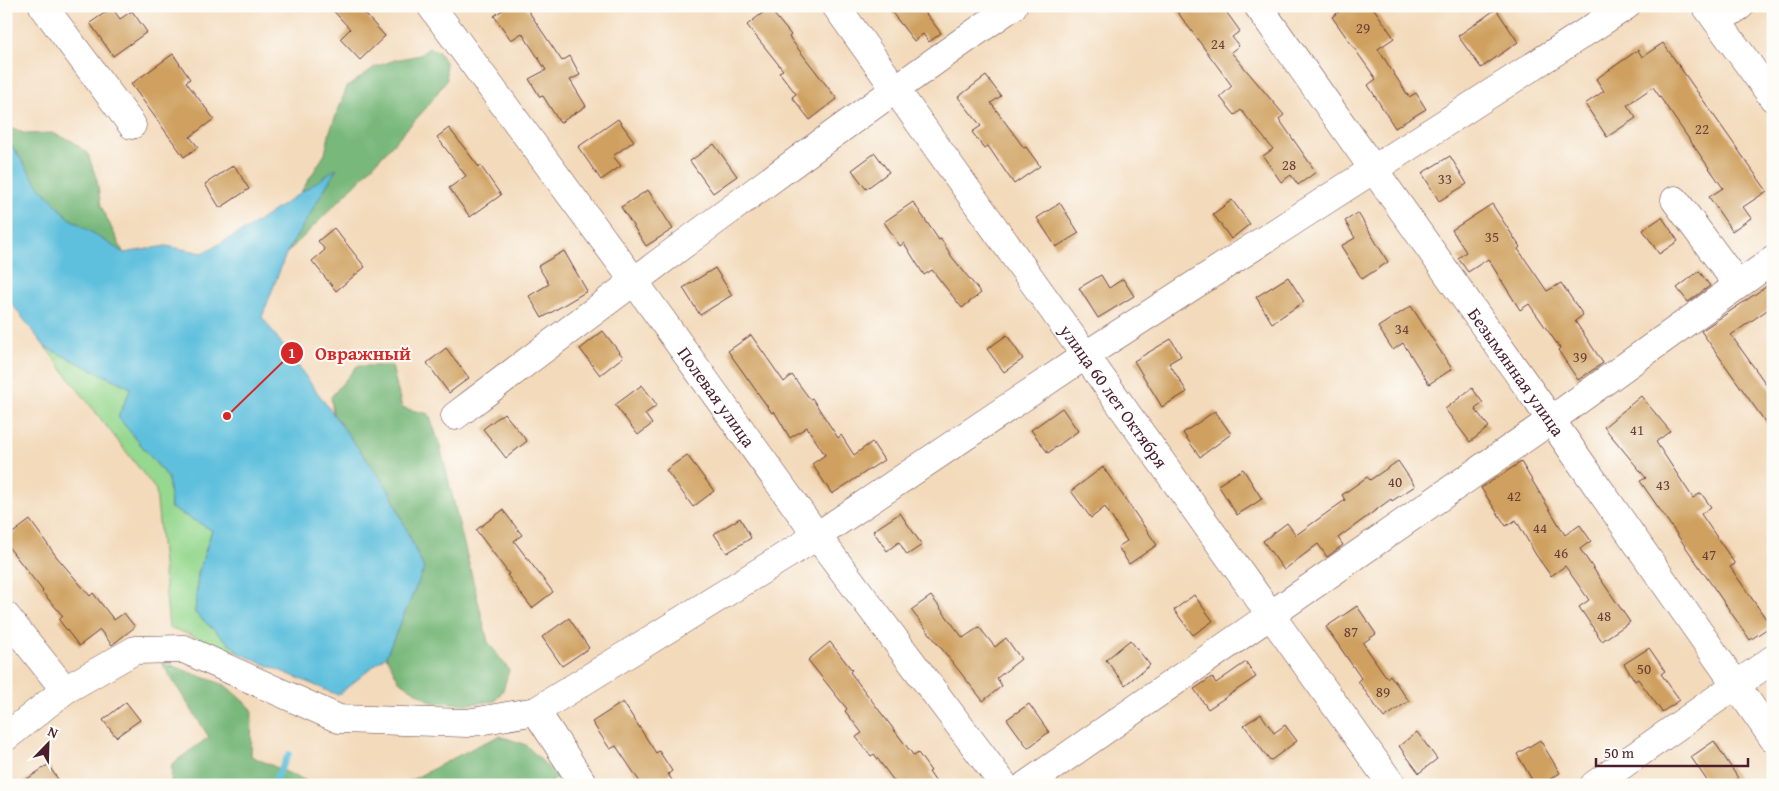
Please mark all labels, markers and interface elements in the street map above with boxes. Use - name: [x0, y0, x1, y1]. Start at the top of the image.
- house number: 29: [1356, 17, 1370, 38]
- house number: 24: [1211, 33, 1225, 54]
- house number: 22: [1695, 118, 1709, 139]
- house number: 28: [1282, 154, 1296, 175]
- house number: 33: [1438, 168, 1452, 189]
- house number: 35: [1485, 226, 1499, 247]
- street label: Безымянная улица: [1462, 302, 1572, 442]
- street label: улица 60 лет Октября: [1053, 318, 1175, 473]
- house number: 34: [1395, 318, 1409, 339]
- callout: Овражный: [280, 336, 421, 370]
- text: Овражный: [315, 339, 411, 367]
- street label: Полевая улица: [671, 341, 763, 453]
- text: 1: [288, 342, 296, 363]
- house number: 39: [1573, 346, 1587, 367]
- house number: 41: [1630, 419, 1644, 440]
- house number: 40: [1388, 471, 1402, 492]
- house number: 43: [1656, 474, 1670, 495]
- house number: 42: [1507, 485, 1521, 506]
- house number: 44: [1533, 517, 1547, 538]
- house number: 46: [1554, 542, 1568, 563]
- house number: 47: [1702, 544, 1716, 565]
- house number: 48: [1597, 605, 1611, 626]
- house number: 87: [1344, 621, 1358, 642]
- house number: 50: [1637, 658, 1651, 679]
- house number: 89: [1376, 681, 1390, 702]
- north arrow: [22, 718, 72, 768]
- text: N: [45, 721, 62, 743]
- scale bar: [1596, 736, 1749, 768]
- text: 50 m: [1604, 742, 1635, 763]

